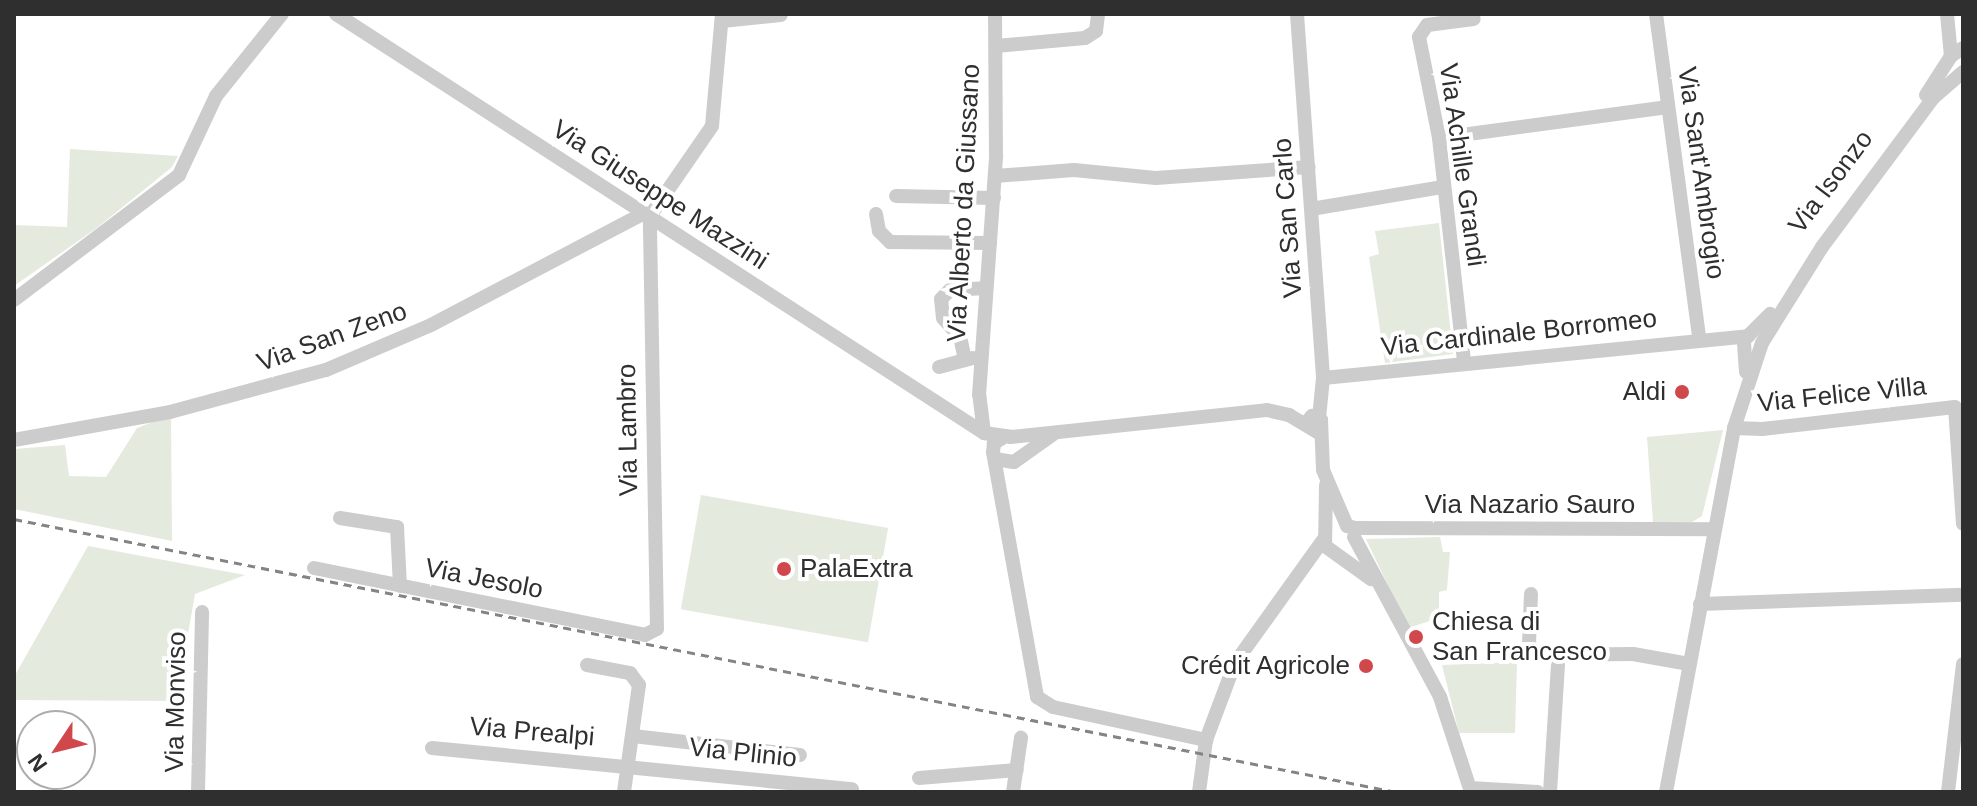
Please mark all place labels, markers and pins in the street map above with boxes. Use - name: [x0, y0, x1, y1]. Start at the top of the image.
- place label: Aldi: [1623, 376, 1666, 408]
- marker: Aldi: [1673, 383, 1691, 401]
- place label: PalaExtra: [800, 553, 913, 585]
- marker: PalaExtra: [775, 560, 793, 578]
- place label: Chiesa di San Francesco: [1432, 606, 1607, 668]
- marker: Chiesa di San Francesco: [1407, 628, 1425, 646]
- place label: Crédit Agricole: [1179, 650, 1350, 682]
- marker: Crédit Agricole: [1357, 657, 1375, 675]

